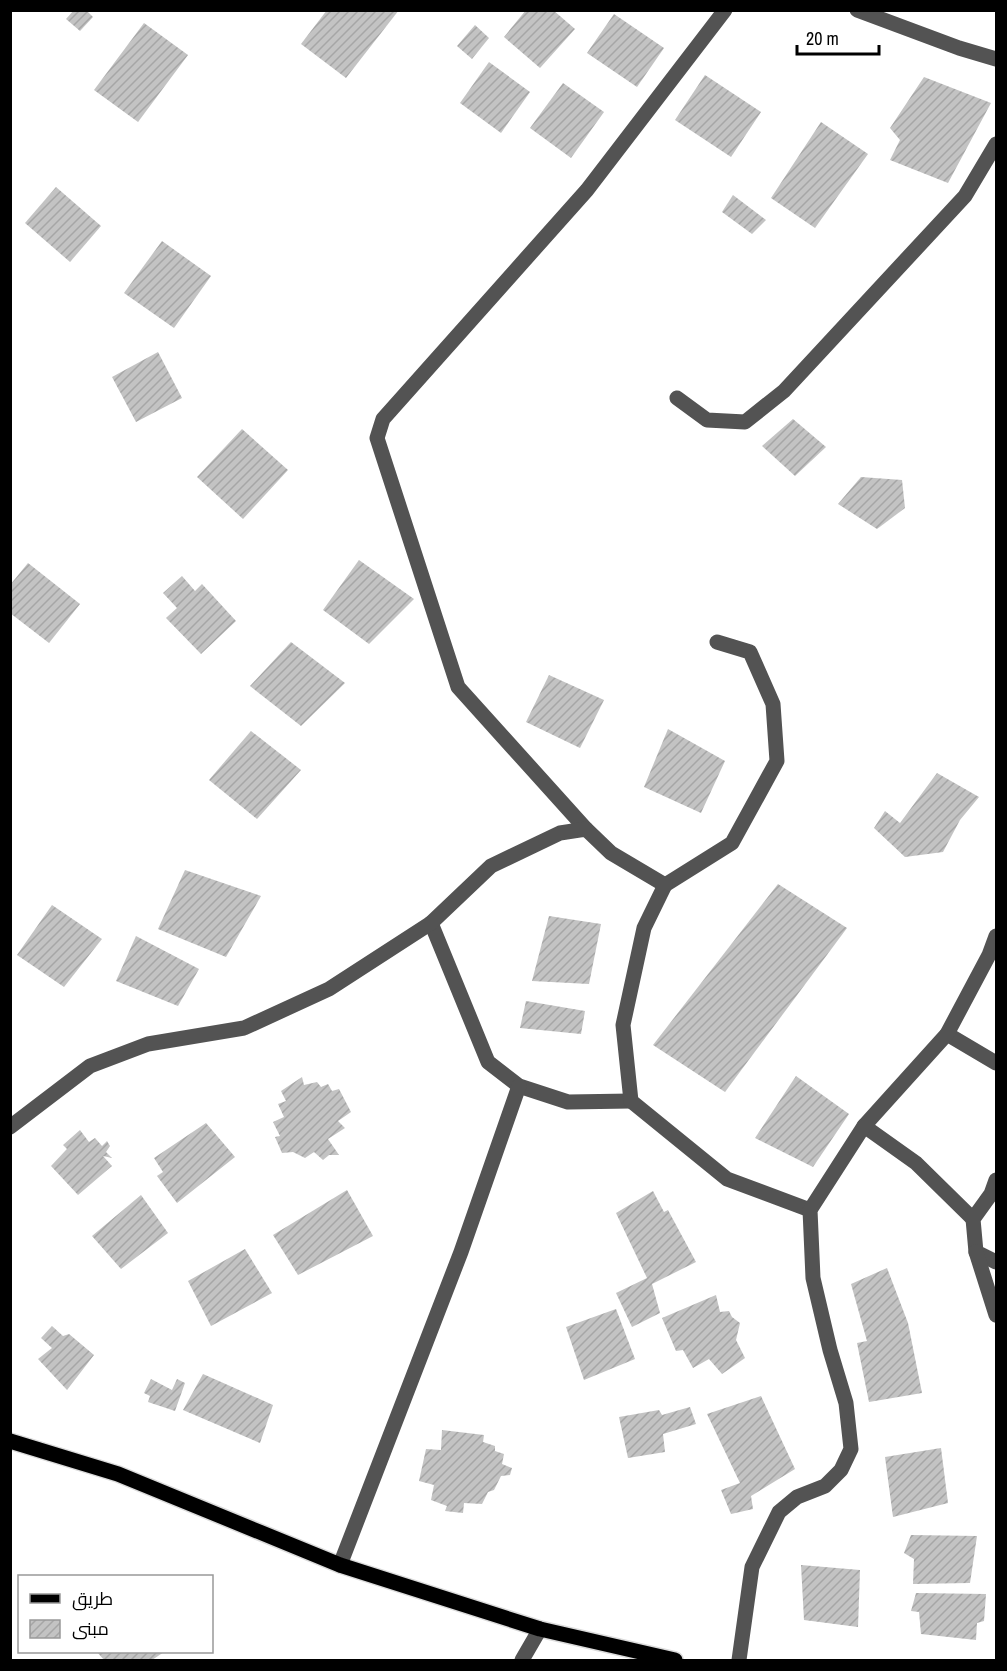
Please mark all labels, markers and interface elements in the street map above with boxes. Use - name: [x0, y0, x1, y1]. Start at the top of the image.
- scale bar: [797, 18, 880, 56]
- text: 20 m: [806, 26, 839, 51]
- legend: [18, 1575, 213, 1653]
- text: طريق: [72, 1586, 113, 1611]
- text: مبنى: [72, 1616, 109, 1641]

